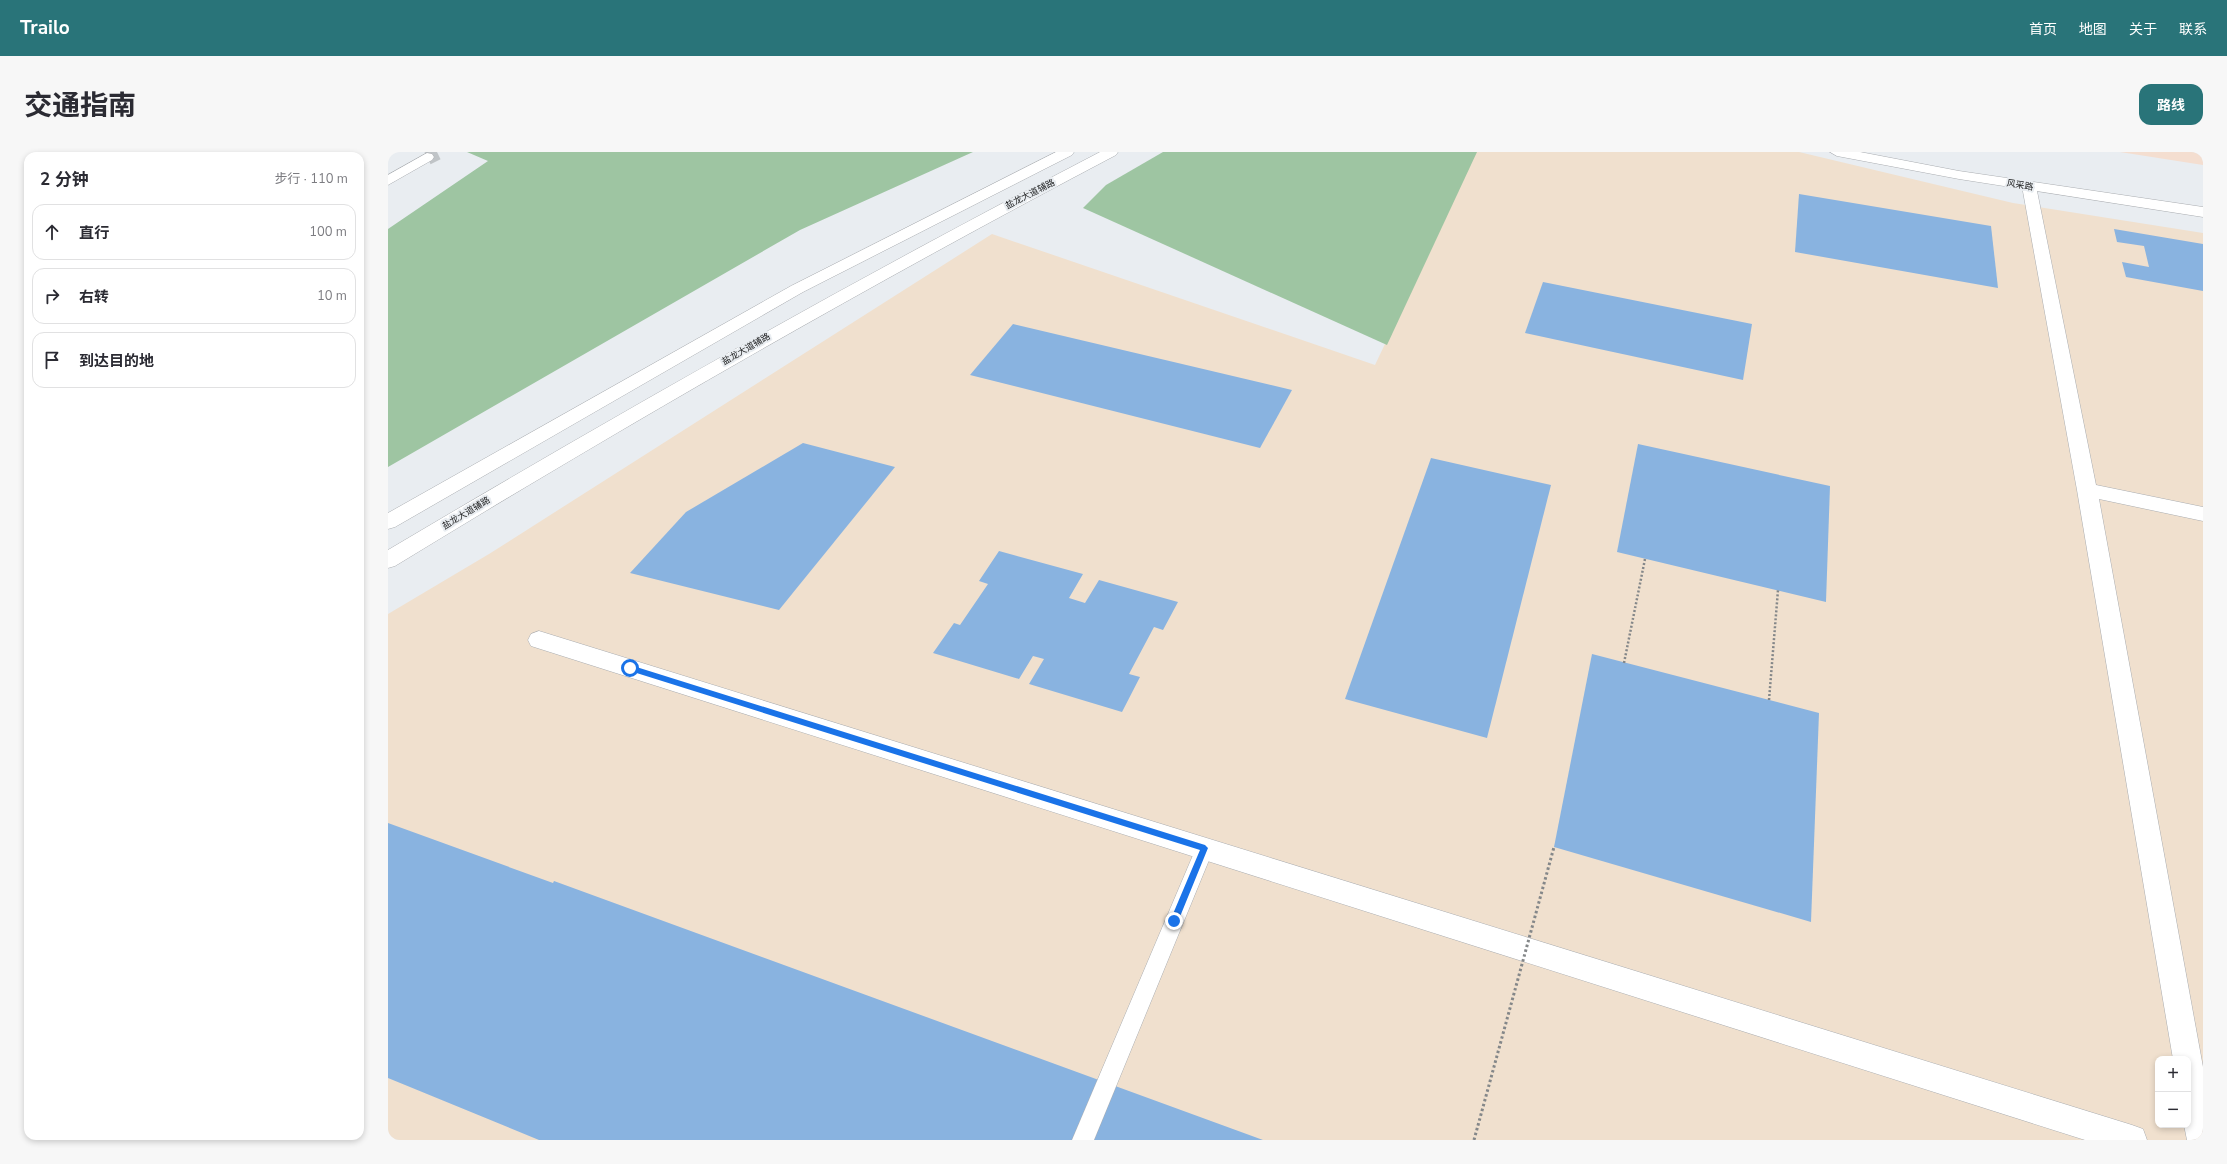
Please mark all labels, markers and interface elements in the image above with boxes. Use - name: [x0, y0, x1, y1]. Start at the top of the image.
- text: Trailo: [20, 15, 70, 41]
- text: 首页: [2029, 20, 2057, 39]
- text: 地图: [2079, 20, 2107, 39]
- text: 关于: [2129, 20, 2157, 39]
- text: 联系: [2179, 20, 2207, 39]
- button: 路线: [2139, 84, 2203, 125]
- text: 交通指南: [24, 87, 136, 125]
- text: 2 分钟: [40, 168, 89, 191]
- text: 步行 · 110 m: [274, 170, 348, 188]
- street label: 盐龙大道辅路: [1003, 176, 1057, 212]
- street label: 风采路: [2006, 177, 2034, 193]
- icon: ahead: [41, 221, 63, 243]
- text: 直行: [79, 223, 109, 243]
- text: 100 m: [309, 223, 347, 241]
- icon: right: [41, 285, 63, 307]
- text: 右转: [79, 287, 109, 307]
- text: 10 m: [317, 287, 347, 305]
- street label: 盐龙大道辅路: [720, 330, 772, 368]
- icon: arrive: [41, 349, 63, 371]
- text: 到达目的地: [79, 351, 154, 371]
- street label: 盐龙大道辅路: [440, 494, 492, 532]
- route start: [621, 659, 639, 677]
- route end: [1165, 912, 1183, 930]
- map controls: [2155, 1056, 2191, 1128]
- button: +: [2155, 1056, 2191, 1092]
- button: −: [2155, 1092, 2191, 1128]

